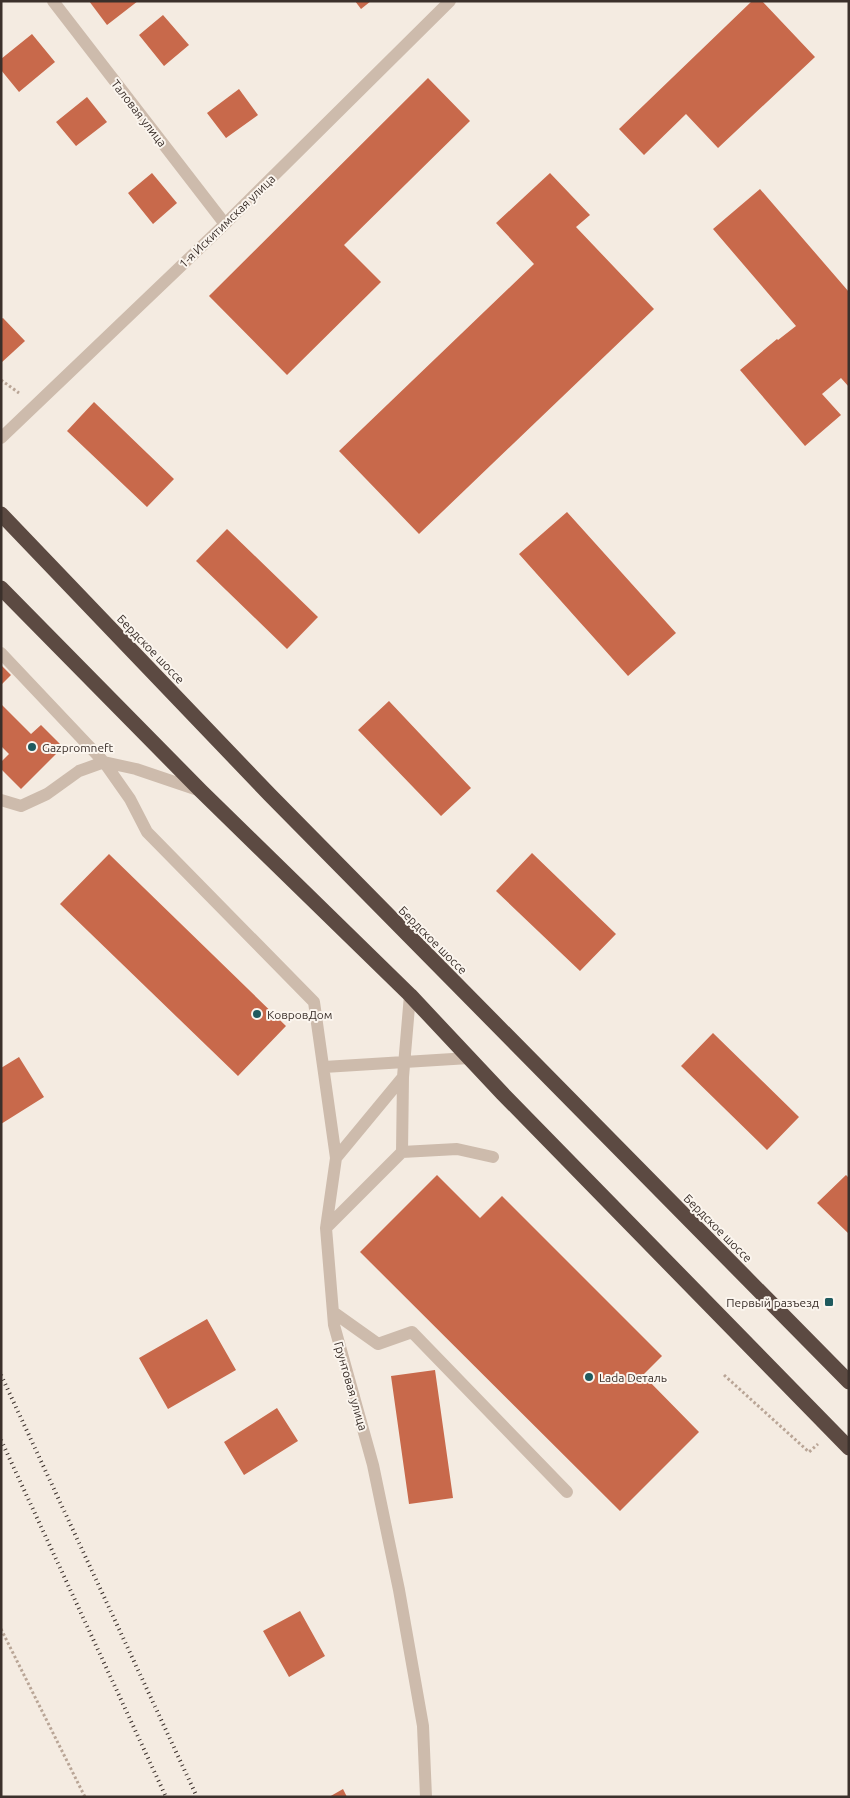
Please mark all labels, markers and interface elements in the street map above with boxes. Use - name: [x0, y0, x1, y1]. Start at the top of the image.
- street label: Таловая улица: [109, 77, 169, 149]
- street label: 1-я Искитимская улица: [176, 172, 278, 270]
- street label: Бердское шоссе: [115, 612, 187, 686]
- marker: Gazpromneft: [26, 741, 38, 753]
- place label: Gazpromneft: [42, 741, 114, 754]
- street label: Бердское шоссе: [396, 903, 470, 977]
- marker: КовровДом: [251, 1008, 263, 1020]
- place label: КовровДом: [267, 1008, 333, 1021]
- street label: Бердское шоссе: [681, 1191, 755, 1265]
- place label: Первый разъезд: [726, 1296, 819, 1309]
- marker: Первый разъезд: [823, 1296, 835, 1308]
- street label: Грунтовая улица: [332, 1340, 370, 1432]
- marker: Lada Dеталь: [583, 1371, 595, 1383]
- place label: Lada Dеталь: [599, 1371, 667, 1384]

